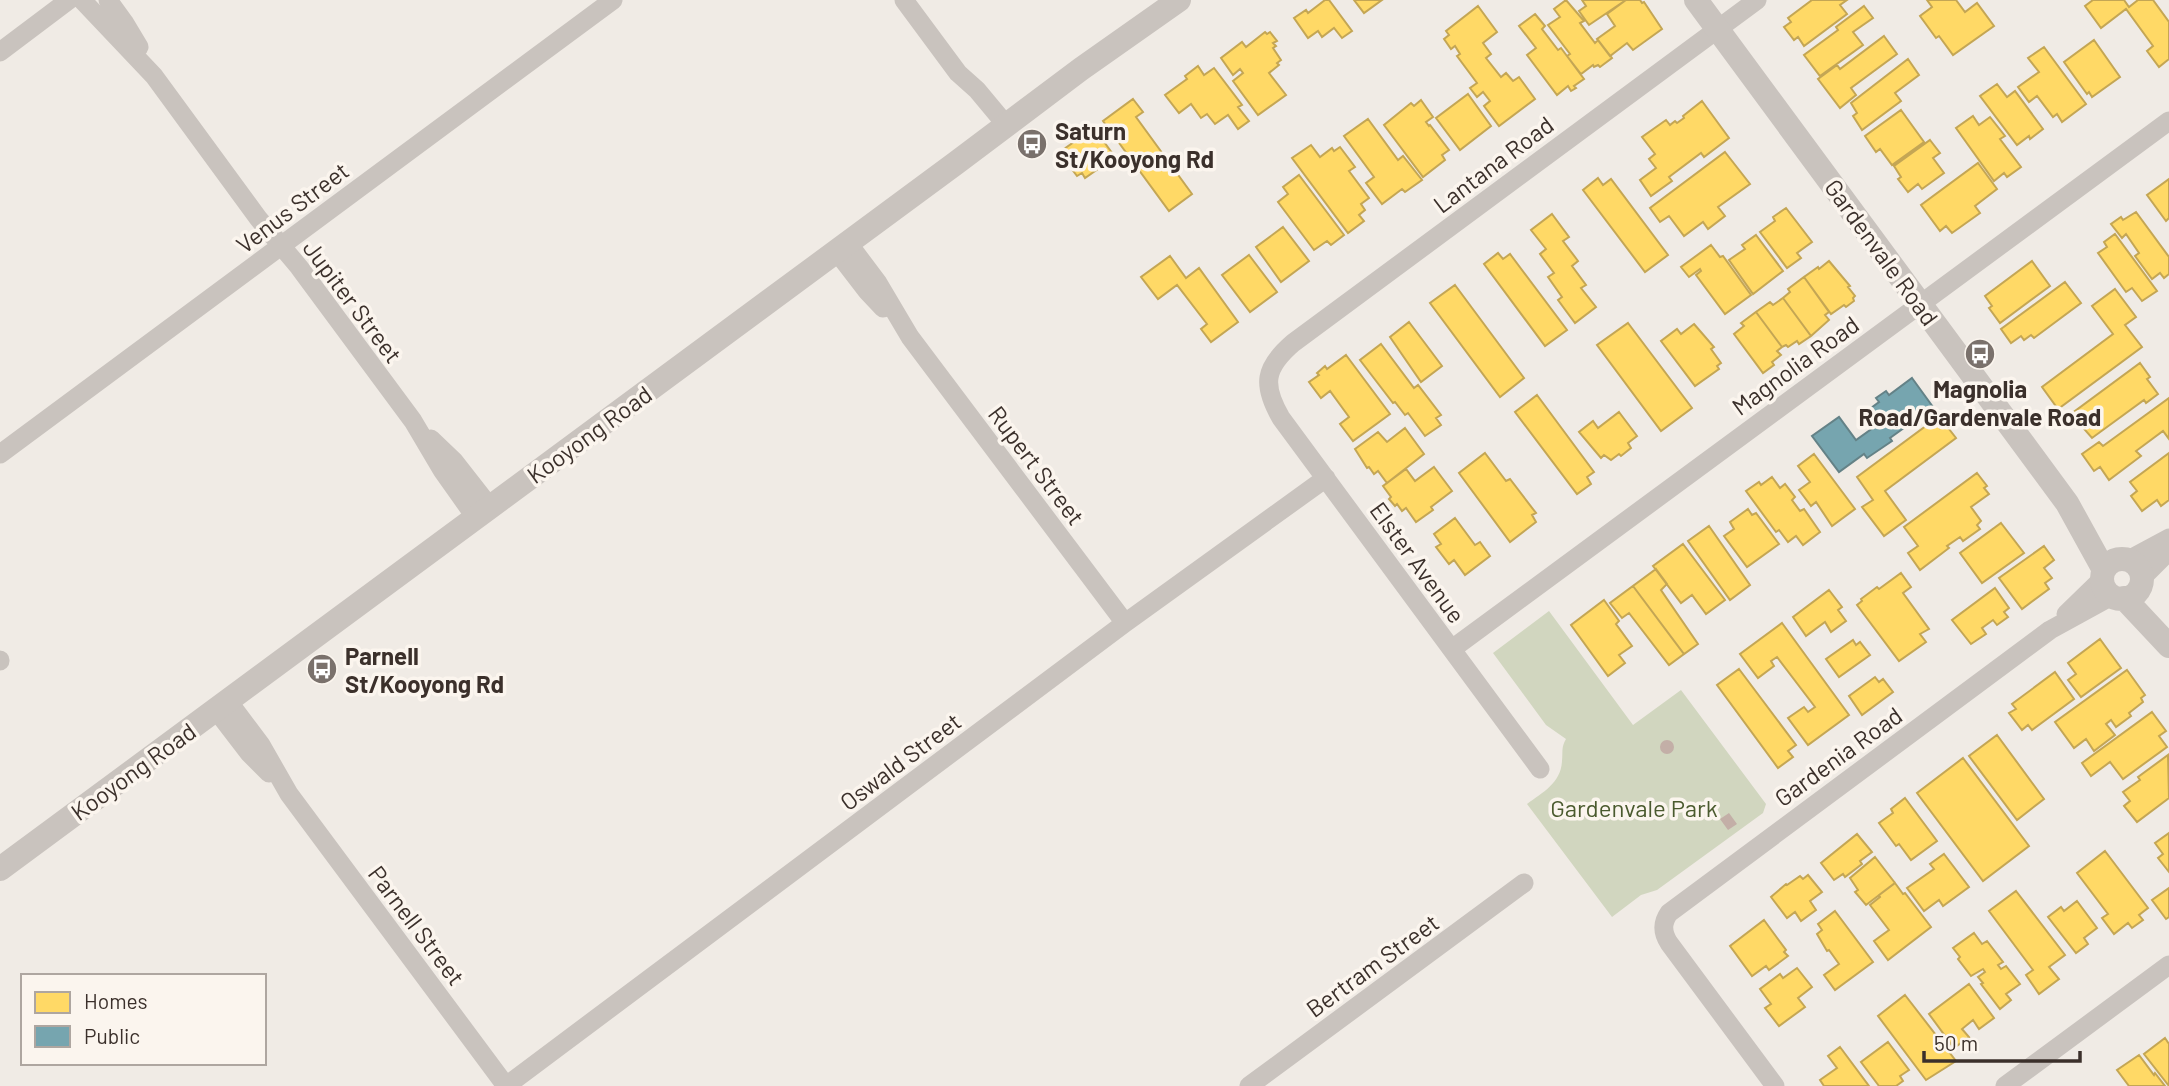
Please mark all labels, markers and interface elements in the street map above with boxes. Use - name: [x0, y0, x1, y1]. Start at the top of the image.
- street label: Lantana Road: [1427, 109, 1559, 219]
- place label: Saturn St/Kooyong Rd: [1055, 116, 1214, 173]
- bus stop icon: Saturn St/Kooyong Rd: [1015, 127, 1049, 161]
- street label: Venus Street: [230, 155, 354, 259]
- street label: Gardenvale Road: [1819, 173, 1945, 331]
- street label: Jupiter Street: [297, 234, 409, 368]
- street label: Magnolia Road: [1726, 309, 1864, 421]
- bus stop icon: Magnolia Road/Gardenvale Road: [1963, 337, 1997, 371]
- place label: Magnolia Road/Gardenvale Road: [1859, 374, 2101, 431]
- street label: Kooyong Road: [521, 379, 657, 489]
- street label: Rupert Street: [983, 400, 1091, 530]
- street label: Elster Avenue: [1364, 496, 1472, 628]
- place label: Parnell St/Kooyong Rd: [345, 641, 504, 698]
- bus stop icon: Parnell St/Kooyong Rd: [305, 652, 339, 686]
- street label: Gardenia Road: [1769, 700, 1907, 812]
- street label: Oswald Street: [834, 706, 966, 816]
- street label: Kooyong Road: [65, 716, 201, 826]
- park label: Gardenvale Park: [1550, 793, 1718, 822]
- street label: Parnell Street: [363, 860, 471, 990]
- street label: Bertram Street: [1300, 907, 1444, 1023]
- legend: [21, 974, 266, 1065]
- text: Homes: [84, 988, 148, 1013]
- scale bar: [1924, 1020, 2080, 1064]
- text: Public: [84, 1023, 140, 1048]
- text: 50 m: [1934, 1030, 1978, 1055]

